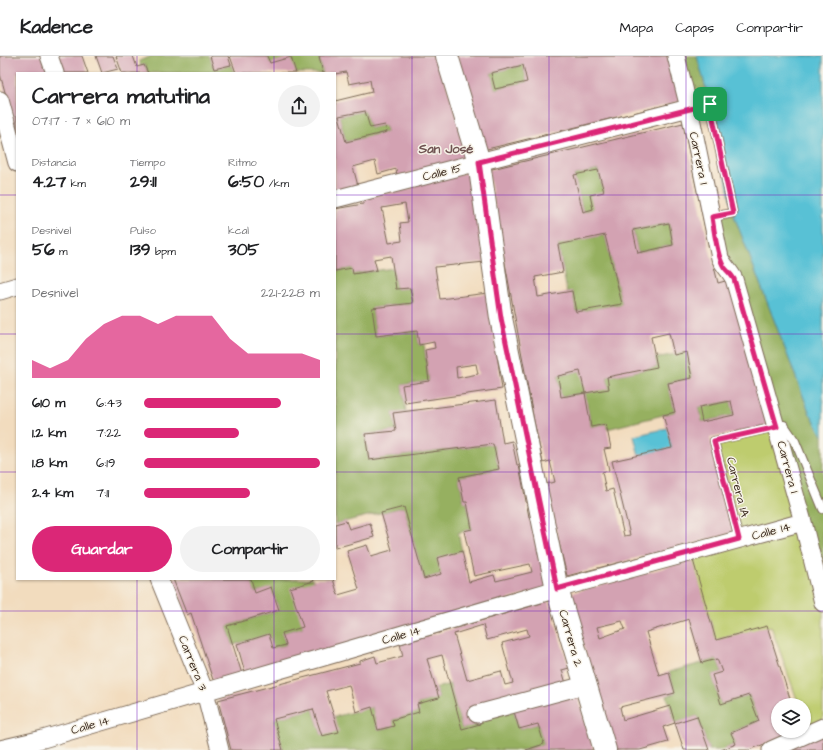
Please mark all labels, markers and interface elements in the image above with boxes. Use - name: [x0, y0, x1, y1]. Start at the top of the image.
- text: Kadence: [20, 14, 93, 41]
- text: Mapa: [620, 18, 653, 38]
- text: Capas: [675, 18, 714, 38]
- text: Compartir: [736, 18, 803, 38]
- text: Carrera matutina: [32, 81, 210, 112]
- button: share: [278, 85, 320, 127]
- pin: [693, 87, 727, 121]
- icon: arrive: [699, 93, 721, 115]
- text: 07:17 · 7 × 610 m: [32, 112, 130, 130]
- street label: Carrera 1: [685, 130, 712, 186]
- district label: San José: [418, 140, 473, 158]
- text: Distancia: [32, 155, 76, 170]
- text: Tiempo: [130, 155, 165, 170]
- text: Ritmo: [228, 155, 257, 170]
- street label: Calle 15: [421, 159, 464, 186]
- text: 4.27: [32, 170, 66, 194]
- text: 29:11: [130, 170, 157, 194]
- text: 6:50: [228, 170, 264, 194]
- text: km: [66, 176, 86, 191]
- text: /km: [264, 176, 289, 191]
- text: Desnivel: [32, 223, 71, 238]
- text: Pulso: [130, 223, 156, 238]
- text: kcal: [228, 223, 249, 238]
- text: 56: [32, 238, 55, 262]
- text: 139: [130, 238, 151, 262]
- text: 305: [228, 238, 259, 262]
- text: m: [55, 244, 68, 259]
- text: bpm: [151, 244, 176, 259]
- text: Desnivel: [32, 284, 78, 302]
- text: 221–228 m: [261, 284, 320, 302]
- text: 610 m: [32, 394, 65, 412]
- text: 6:43: [96, 394, 122, 412]
- text: 1.2 km: [32, 424, 66, 442]
- text: 7:22: [96, 424, 121, 442]
- street label: Carrera 1: [772, 439, 803, 496]
- text: 1.8 km: [32, 454, 67, 472]
- text: 6:19: [96, 454, 115, 472]
- street label: Carrera 1A: [722, 455, 753, 519]
- text: 2.4 km: [32, 484, 73, 502]
- text: 7:11: [96, 484, 110, 502]
- street label: Calle 14: [750, 518, 792, 545]
- button: Guardar: [32, 526, 172, 572]
- button: Compartir: [180, 526, 320, 572]
- street label: Carrera 2: [554, 608, 587, 669]
- street label: Calle 14: [380, 622, 422, 649]
- street label: Carrera 3: [174, 633, 211, 693]
- map controls: [771, 698, 811, 738]
- button: layers: [771, 698, 811, 738]
- street label: Calle 14: [69, 712, 111, 739]

